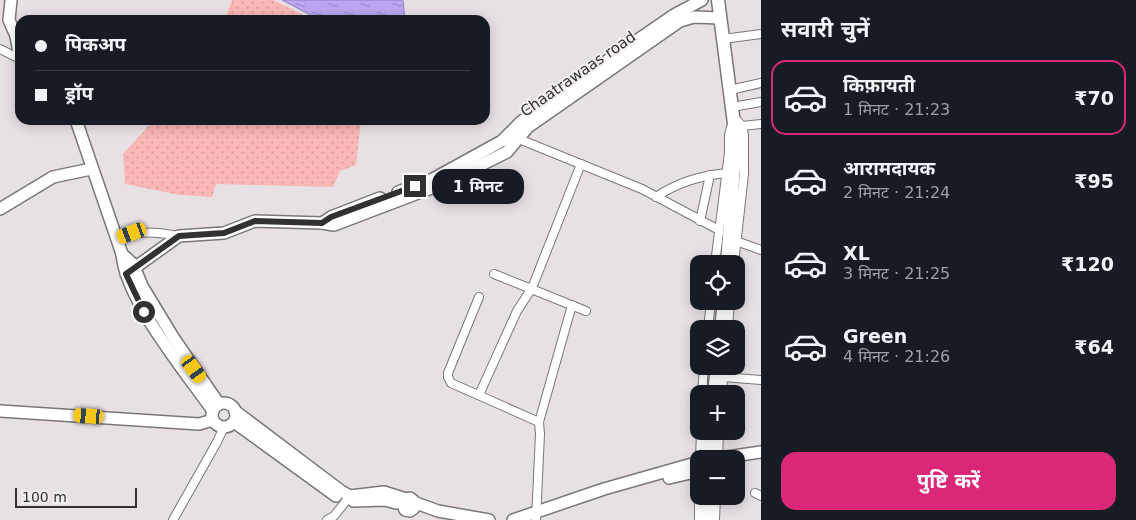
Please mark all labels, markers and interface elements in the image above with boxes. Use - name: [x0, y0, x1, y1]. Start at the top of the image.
- text: सवारी चुनें: [781, 17, 870, 42]
- street label: Chaatrawaas road: [517, 27, 639, 121]
- text: पिकअप: [65, 33, 126, 55]
- text: किफ़ायती: [843, 74, 915, 96]
- icon: car: [783, 75, 828, 120]
- text: ड्रॉप: [65, 82, 93, 104]
- text: ₹70: [1074, 87, 1114, 109]
- text: 1 मिनट · 21:23: [843, 100, 950, 119]
- text: आरामदायक: [843, 157, 935, 179]
- icon: car: [783, 158, 828, 203]
- callout: 1 मिनट: [432, 168, 525, 204]
- text: ₹95: [1074, 170, 1114, 192]
- route end: [404, 175, 426, 197]
- text: 1 मिनट: [453, 177, 503, 196]
- text: 2 मिनट · 21:24: [843, 183, 950, 202]
- car: [115, 221, 148, 245]
- icon: car: [783, 241, 828, 286]
- text: XL: [843, 242, 870, 264]
- text: ₹120: [1061, 253, 1114, 275]
- map controls: [690, 255, 745, 505]
- button: locate: [690, 255, 745, 310]
- text: 3 मिनट · 21:25: [843, 264, 950, 283]
- route start: [133, 301, 155, 323]
- button: layers: [690, 320, 745, 375]
- icon: car: [783, 324, 828, 369]
- text: Green: [843, 325, 907, 347]
- text: ₹64: [1074, 336, 1114, 358]
- text: 4 मिनट · 21:26: [843, 347, 950, 366]
- car: [179, 352, 208, 386]
- button: +: [690, 385, 745, 440]
- car: [73, 407, 104, 425]
- button: −: [690, 450, 745, 505]
- button: पुष्टि करें: [781, 452, 1116, 510]
- scale bar: [15, 485, 138, 508]
- text: 100 m: [22, 489, 67, 505]

